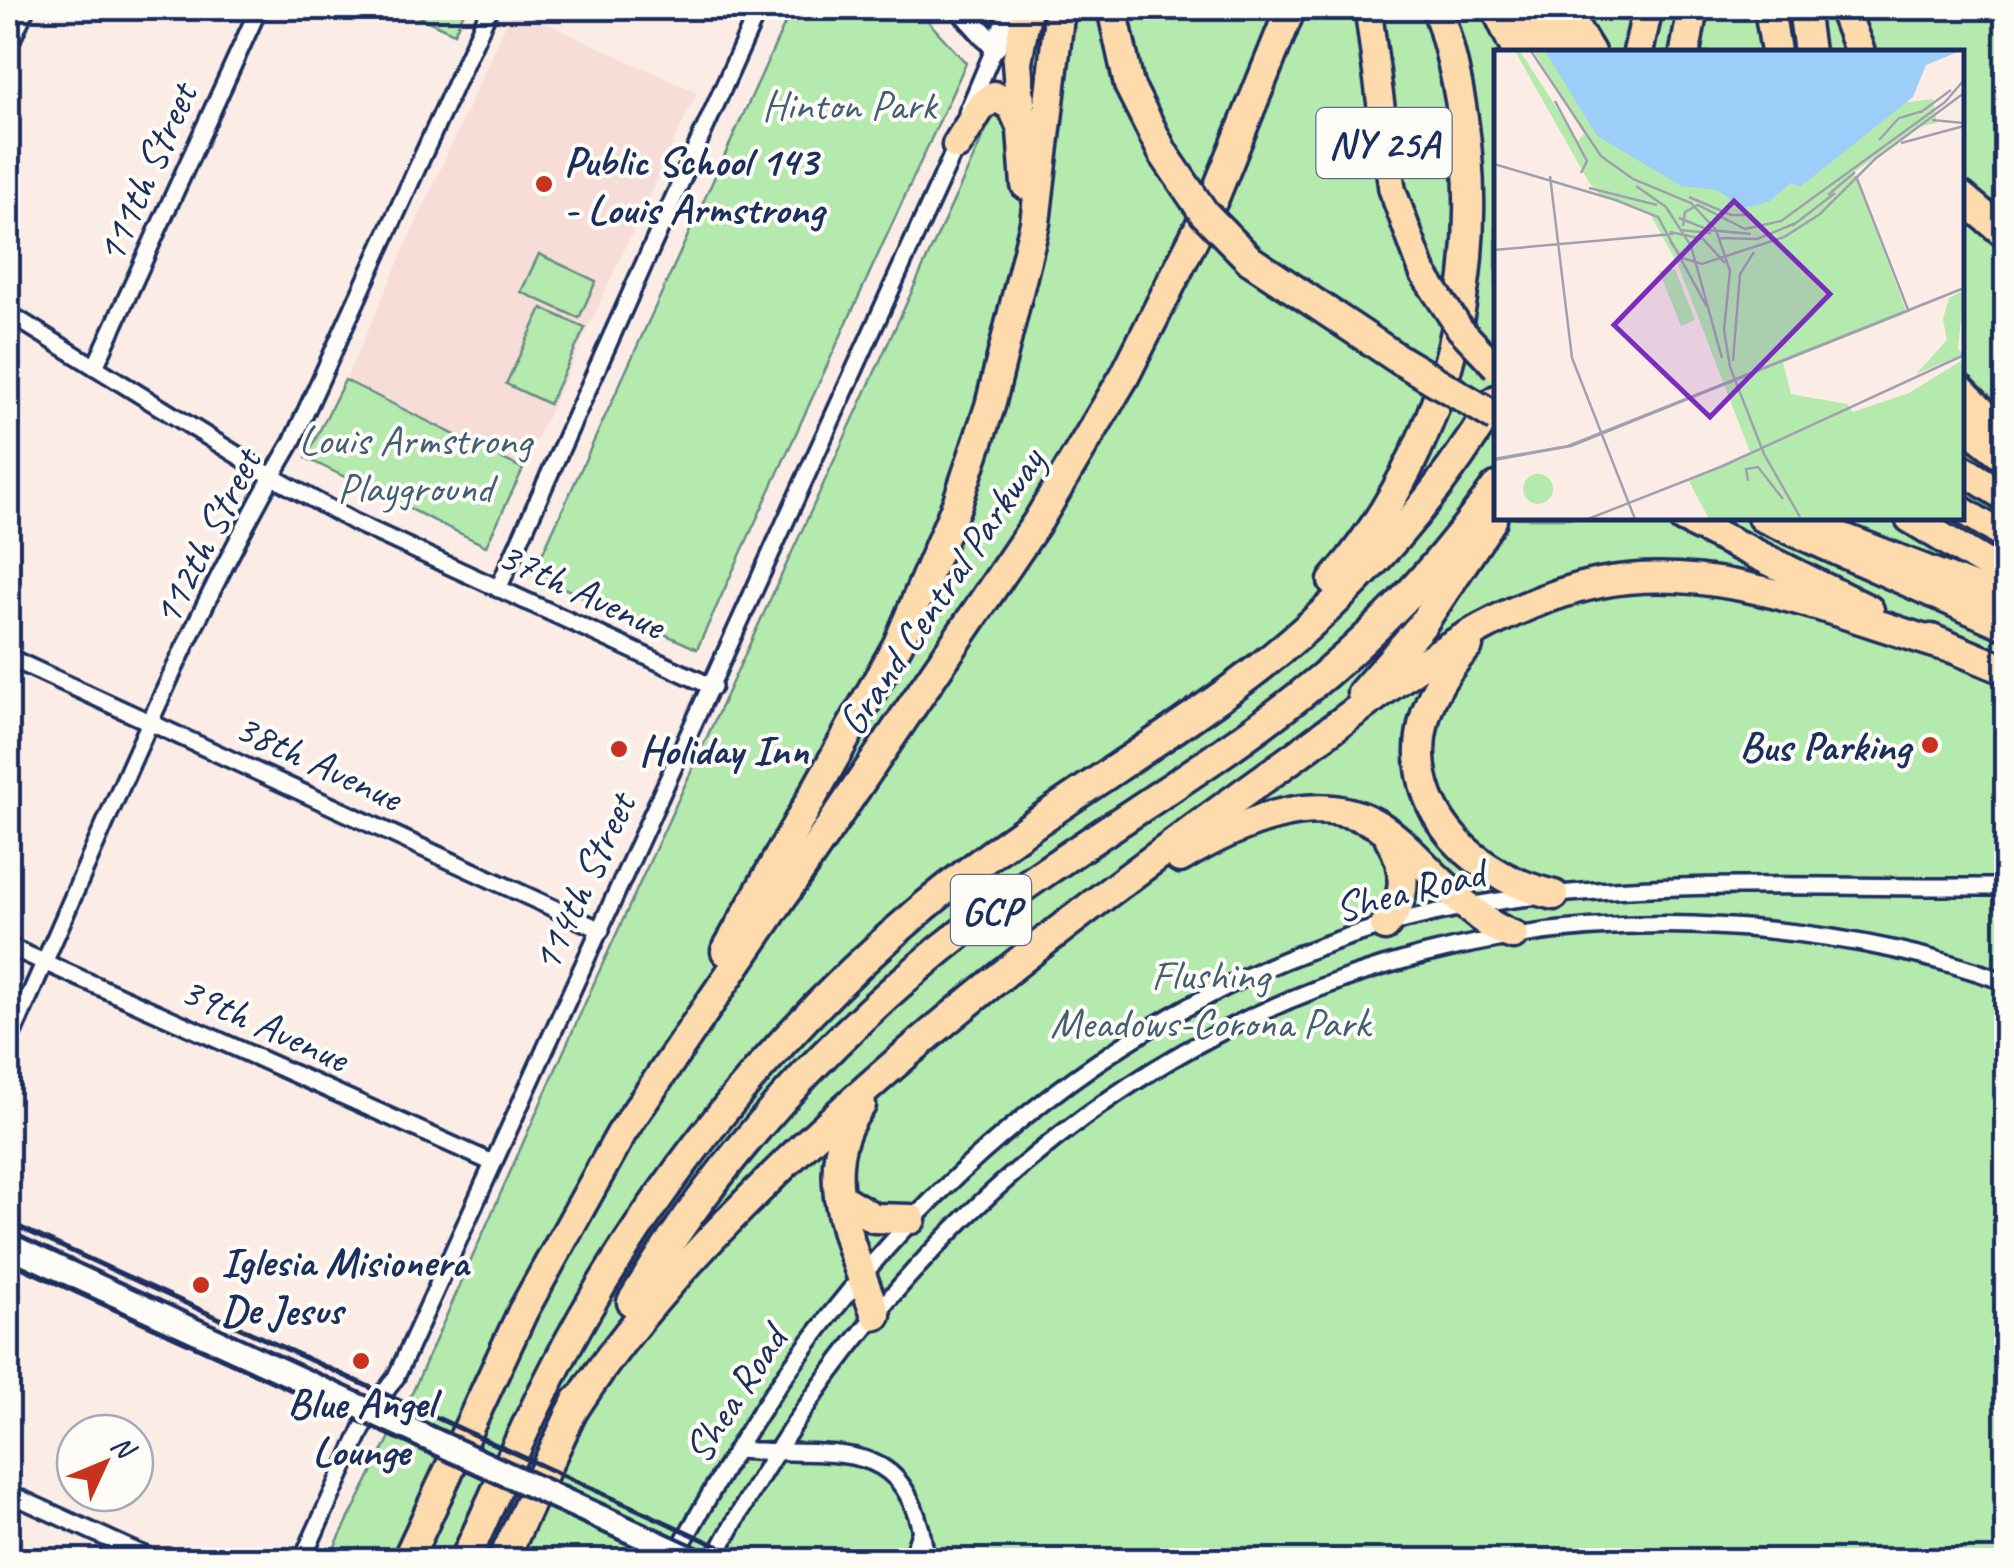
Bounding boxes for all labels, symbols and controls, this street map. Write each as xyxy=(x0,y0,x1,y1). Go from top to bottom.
inset map xyxy=(1494,50,1964,520)
street label: 111th Street xyxy=(83,72,211,271)
park label: Hinton Park xyxy=(762,79,939,132)
road number: NY 25A xyxy=(1316,108,1452,178)
place label: Public School 143 - Louis Armstrong xyxy=(564,135,827,236)
marker: Public School 143 - Louis Armstrong xyxy=(533,173,555,195)
park label: Louis Armstrong Playground xyxy=(299,414,534,515)
street label: Grand Central Parkway xyxy=(826,436,1058,746)
street label: 112th Street xyxy=(139,437,275,635)
street label: 37th Avenue xyxy=(490,529,675,653)
street label: 38th Avenue xyxy=(227,701,412,825)
place label: Bus Parking xyxy=(1739,720,1914,773)
place label: Holiday Inn xyxy=(639,724,809,777)
marker: Bus Parking xyxy=(1919,734,1941,756)
marker: Holiday Inn xyxy=(608,738,630,760)
street label: 114th Street xyxy=(519,781,649,980)
street label: Shea Road xyxy=(1329,845,1496,935)
road number: GCP xyxy=(951,875,1031,945)
park label: Flushing Meadows-Corona Park xyxy=(1050,949,1373,1050)
street label: 39th Avenue xyxy=(172,964,358,1086)
place label: Iglesia Misionera De Jesus xyxy=(221,1236,471,1337)
marker: Iglesia Misionera De Jesus xyxy=(190,1274,212,1296)
street label: Shea Road xyxy=(672,1311,802,1473)
marker: Blue Angel Lounge xyxy=(350,1350,372,1372)
place label: Blue Angel Lounge xyxy=(287,1377,443,1478)
north arrow xyxy=(55,1413,155,1513)
text: N xyxy=(104,1428,144,1468)

